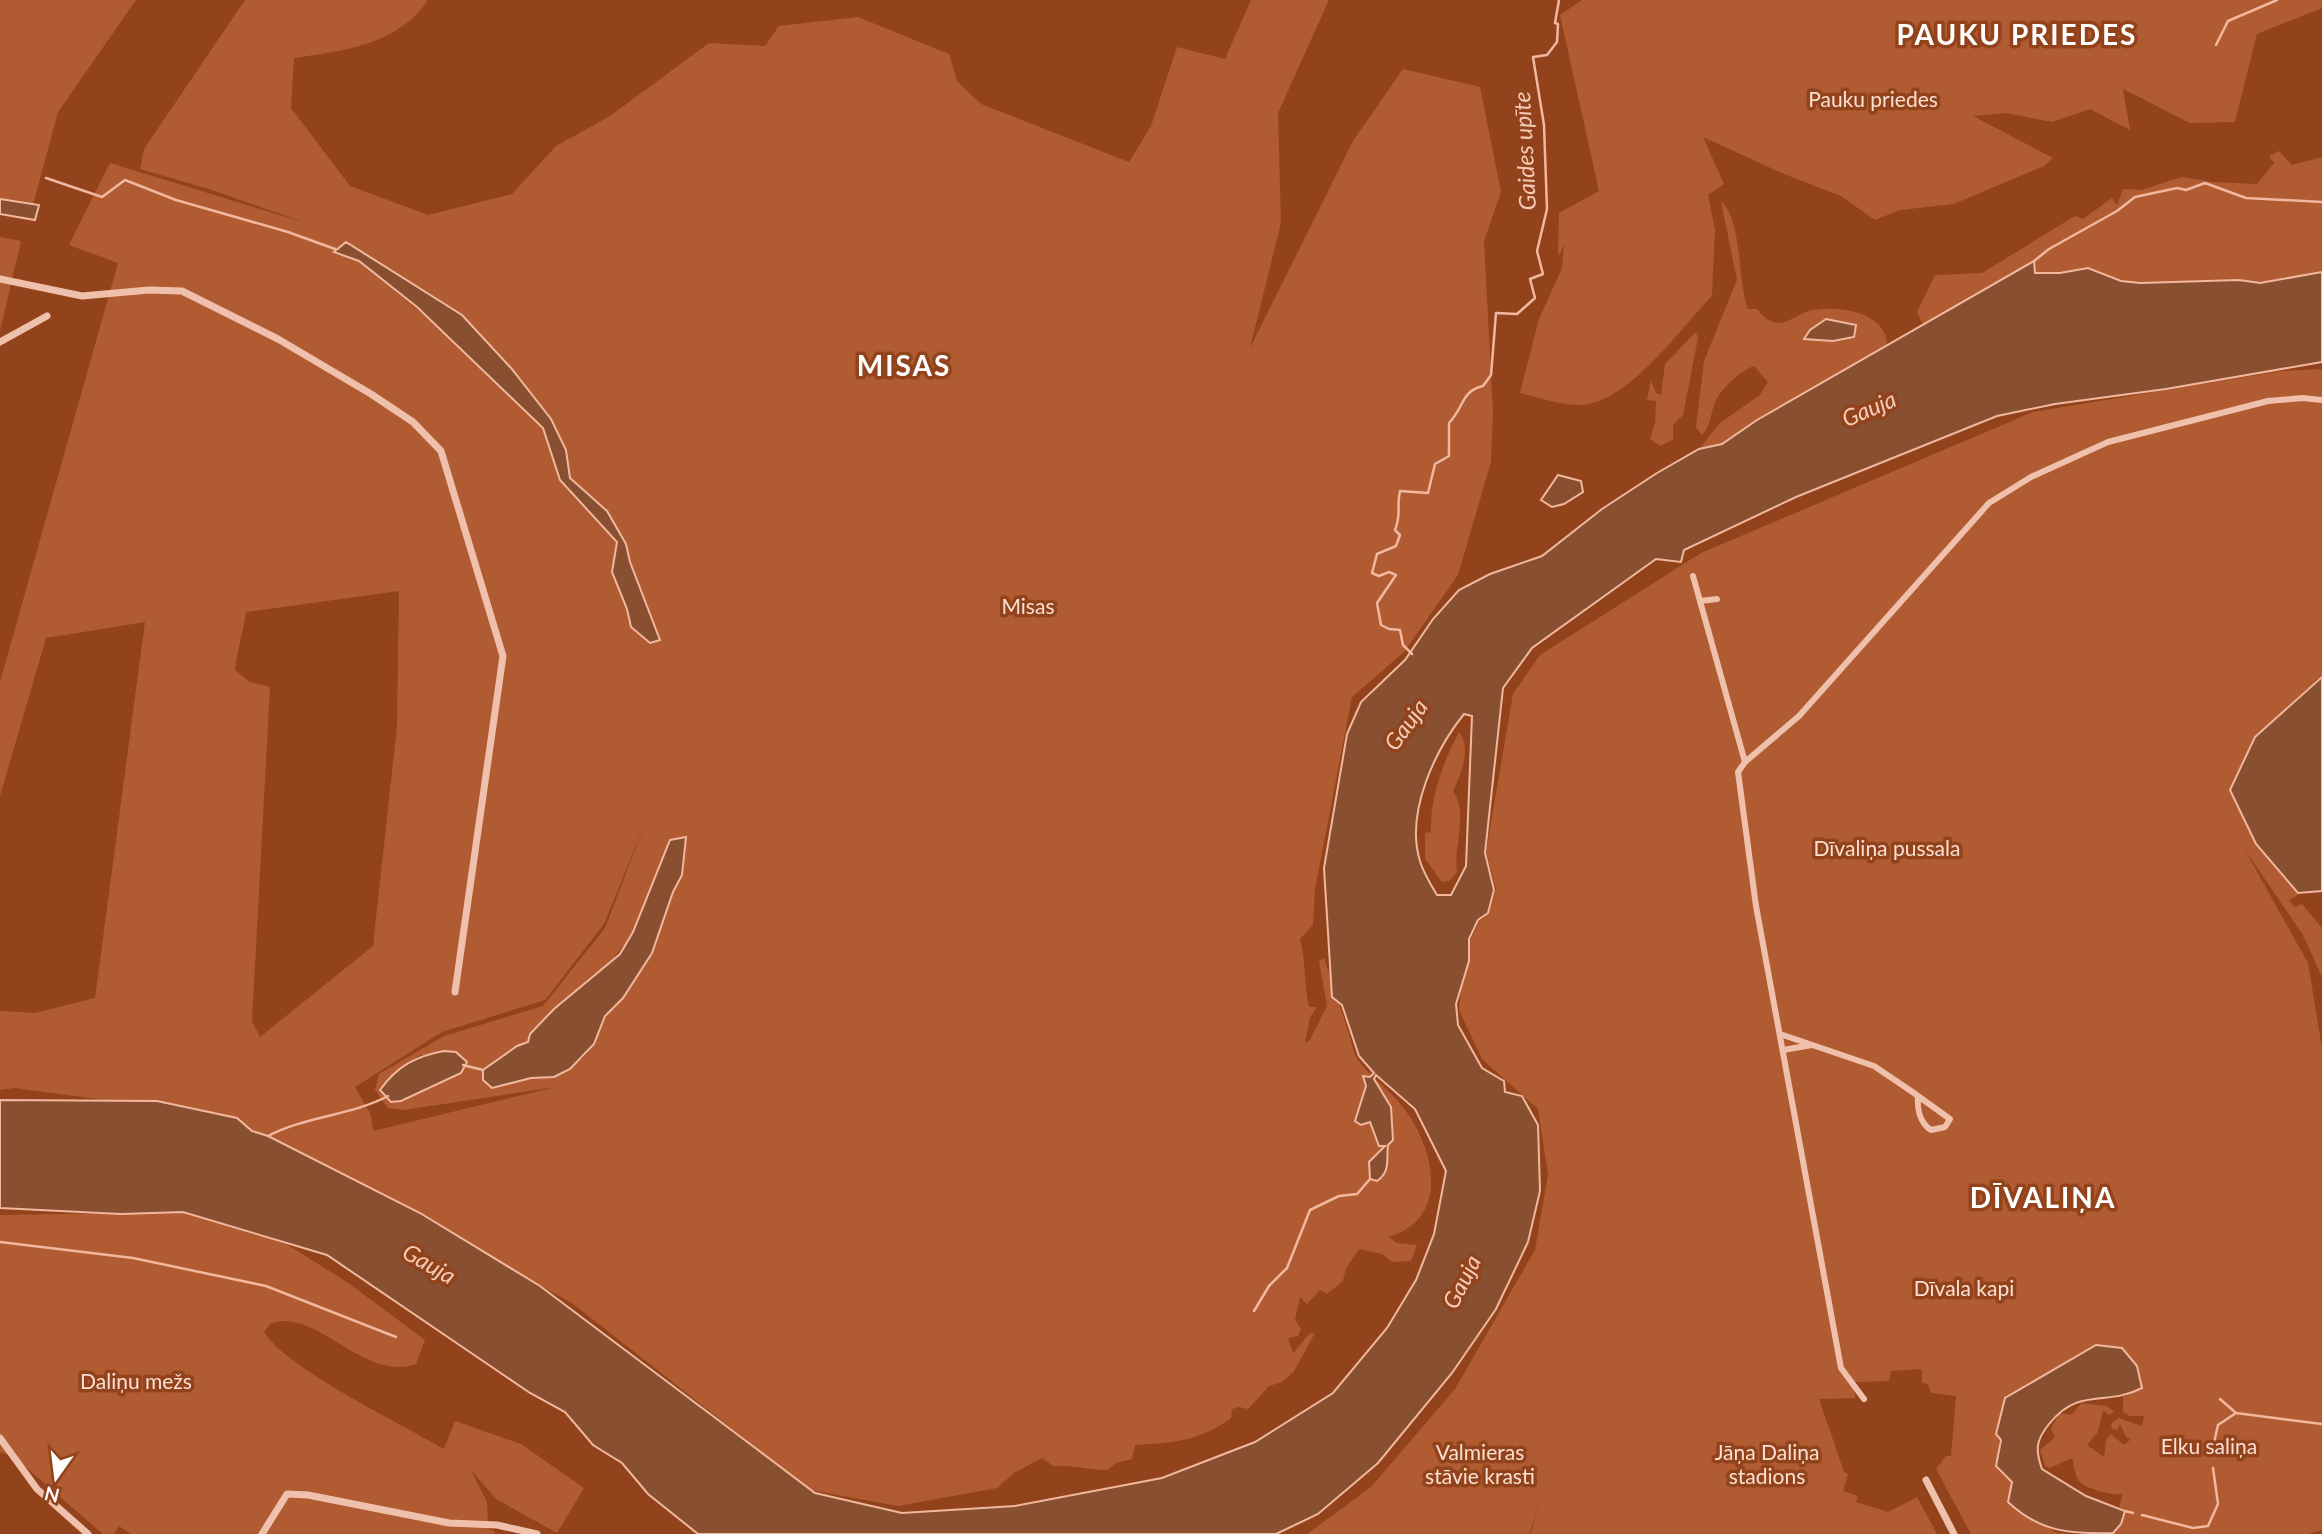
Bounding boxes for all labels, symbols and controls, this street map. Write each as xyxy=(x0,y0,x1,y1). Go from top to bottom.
district label: PAUKU PRIEDES xyxy=(1897,17,2137,51)
park label: Pauku priedes xyxy=(1808,86,1938,111)
water label: Gaides upīte xyxy=(1507,91,1541,211)
district label: MISAS xyxy=(857,348,951,382)
water label: Gauja xyxy=(1837,384,1900,432)
park label: Misas xyxy=(1001,593,1055,618)
water label: Gauja xyxy=(1377,693,1433,755)
park label: Dīvaliņa pussala xyxy=(1814,835,1960,860)
district label: DĪVALIŅA xyxy=(1970,1180,2116,1214)
water label: Gauja xyxy=(398,1237,461,1289)
water label: Gauja xyxy=(1436,1250,1486,1313)
park label: Dīvala kapi xyxy=(1914,1275,2014,1300)
park label: Daliņu mežs xyxy=(80,1368,192,1393)
park label: Elku saliņa xyxy=(2161,1433,2257,1458)
park label: Valmieras stāvie krasti xyxy=(1425,1439,1535,1488)
park label: Jāņa Daliņa stadions xyxy=(1715,1439,1819,1488)
north arrow xyxy=(21,1443,91,1513)
text: N xyxy=(42,1482,62,1508)

